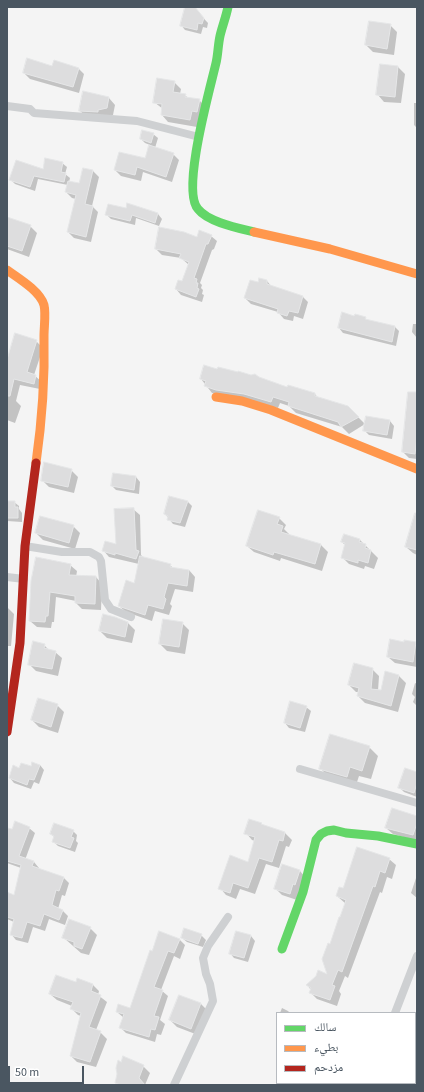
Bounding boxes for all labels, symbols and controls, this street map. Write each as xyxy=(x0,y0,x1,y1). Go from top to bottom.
legend xyxy=(276,1012,416,1084)
text: سالك xyxy=(314,1019,336,1036)
text: بطيء xyxy=(314,1039,338,1056)
scale bar xyxy=(10,1058,86,1084)
text: مزدحم xyxy=(314,1059,343,1076)
text: 50 m xyxy=(15,1064,39,1081)

